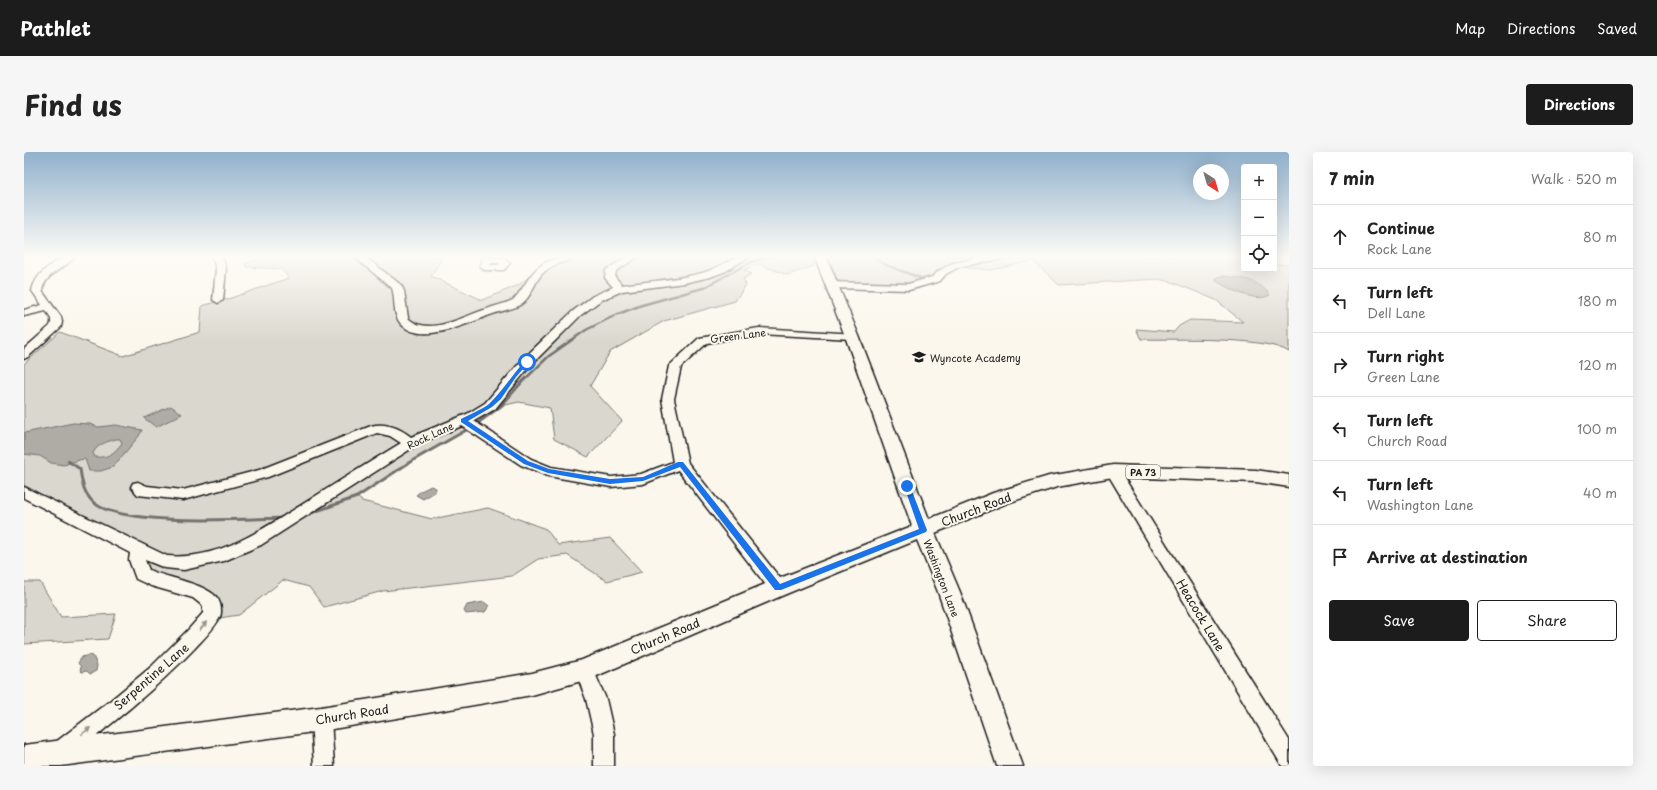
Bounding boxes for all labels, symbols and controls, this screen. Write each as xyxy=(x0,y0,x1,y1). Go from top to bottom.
text: Pathlet xyxy=(20,14,91,42)
text: Map xyxy=(1455,18,1485,39)
text: Directions xyxy=(1507,18,1575,39)
text: Saved xyxy=(1597,18,1637,39)
text: Find us xyxy=(24,83,122,126)
button: Directions xyxy=(1526,84,1633,125)
north arrow xyxy=(1193,164,1229,200)
map controls xyxy=(1241,164,1277,272)
button: + xyxy=(1241,164,1277,200)
text: 7 min xyxy=(1329,165,1375,191)
text: Walk · 520 m xyxy=(1531,169,1617,188)
button: − xyxy=(1241,200,1277,236)
text: Continue xyxy=(1367,216,1435,239)
icon: ahead xyxy=(1329,226,1351,248)
text: 80 m xyxy=(1583,227,1617,246)
button: locate xyxy=(1241,236,1277,272)
text: Rock Lane xyxy=(1367,239,1432,258)
text: Turn left xyxy=(1367,280,1433,303)
icon: left xyxy=(1329,290,1351,312)
text: 180 m xyxy=(1578,291,1617,310)
text: Dell Lane xyxy=(1367,303,1426,322)
street label: Green Lane xyxy=(709,324,767,346)
text: Turn right xyxy=(1367,344,1444,367)
school or university icon: Wyncote Academy xyxy=(911,349,927,365)
place label: Wyncote Academy xyxy=(930,350,1021,365)
route start xyxy=(518,353,536,371)
icon: right xyxy=(1329,354,1351,376)
text: 120 m xyxy=(1578,355,1617,374)
text: Green Lane xyxy=(1367,367,1440,386)
text: Turn left xyxy=(1367,408,1433,431)
street label: Rock Lane xyxy=(404,418,456,452)
icon: left xyxy=(1329,418,1351,440)
text: 100 m xyxy=(1577,419,1617,438)
text: Church Road xyxy=(1367,431,1447,450)
road number: PA 73 xyxy=(1126,465,1160,479)
text: Turn left xyxy=(1367,472,1433,495)
route end xyxy=(898,477,916,495)
icon: left xyxy=(1329,482,1351,504)
text: 40 m xyxy=(1583,483,1617,502)
street label: Church Road xyxy=(938,487,1014,531)
text: Washington Lane xyxy=(1367,495,1474,514)
street label: Washington Lane xyxy=(920,537,964,619)
text: Arrive at destination xyxy=(1367,545,1528,568)
icon: arrive xyxy=(1329,546,1351,568)
street label: Heacock Lane xyxy=(1172,576,1230,655)
button: Save xyxy=(1329,600,1469,641)
button: Share xyxy=(1477,600,1617,641)
street label: Church Road xyxy=(627,613,703,659)
one-way arrow xyxy=(199,621,208,631)
street label: Serpentine Lane xyxy=(110,638,193,714)
street label: Church Road xyxy=(314,699,390,729)
one-way arrow xyxy=(80,727,91,735)

